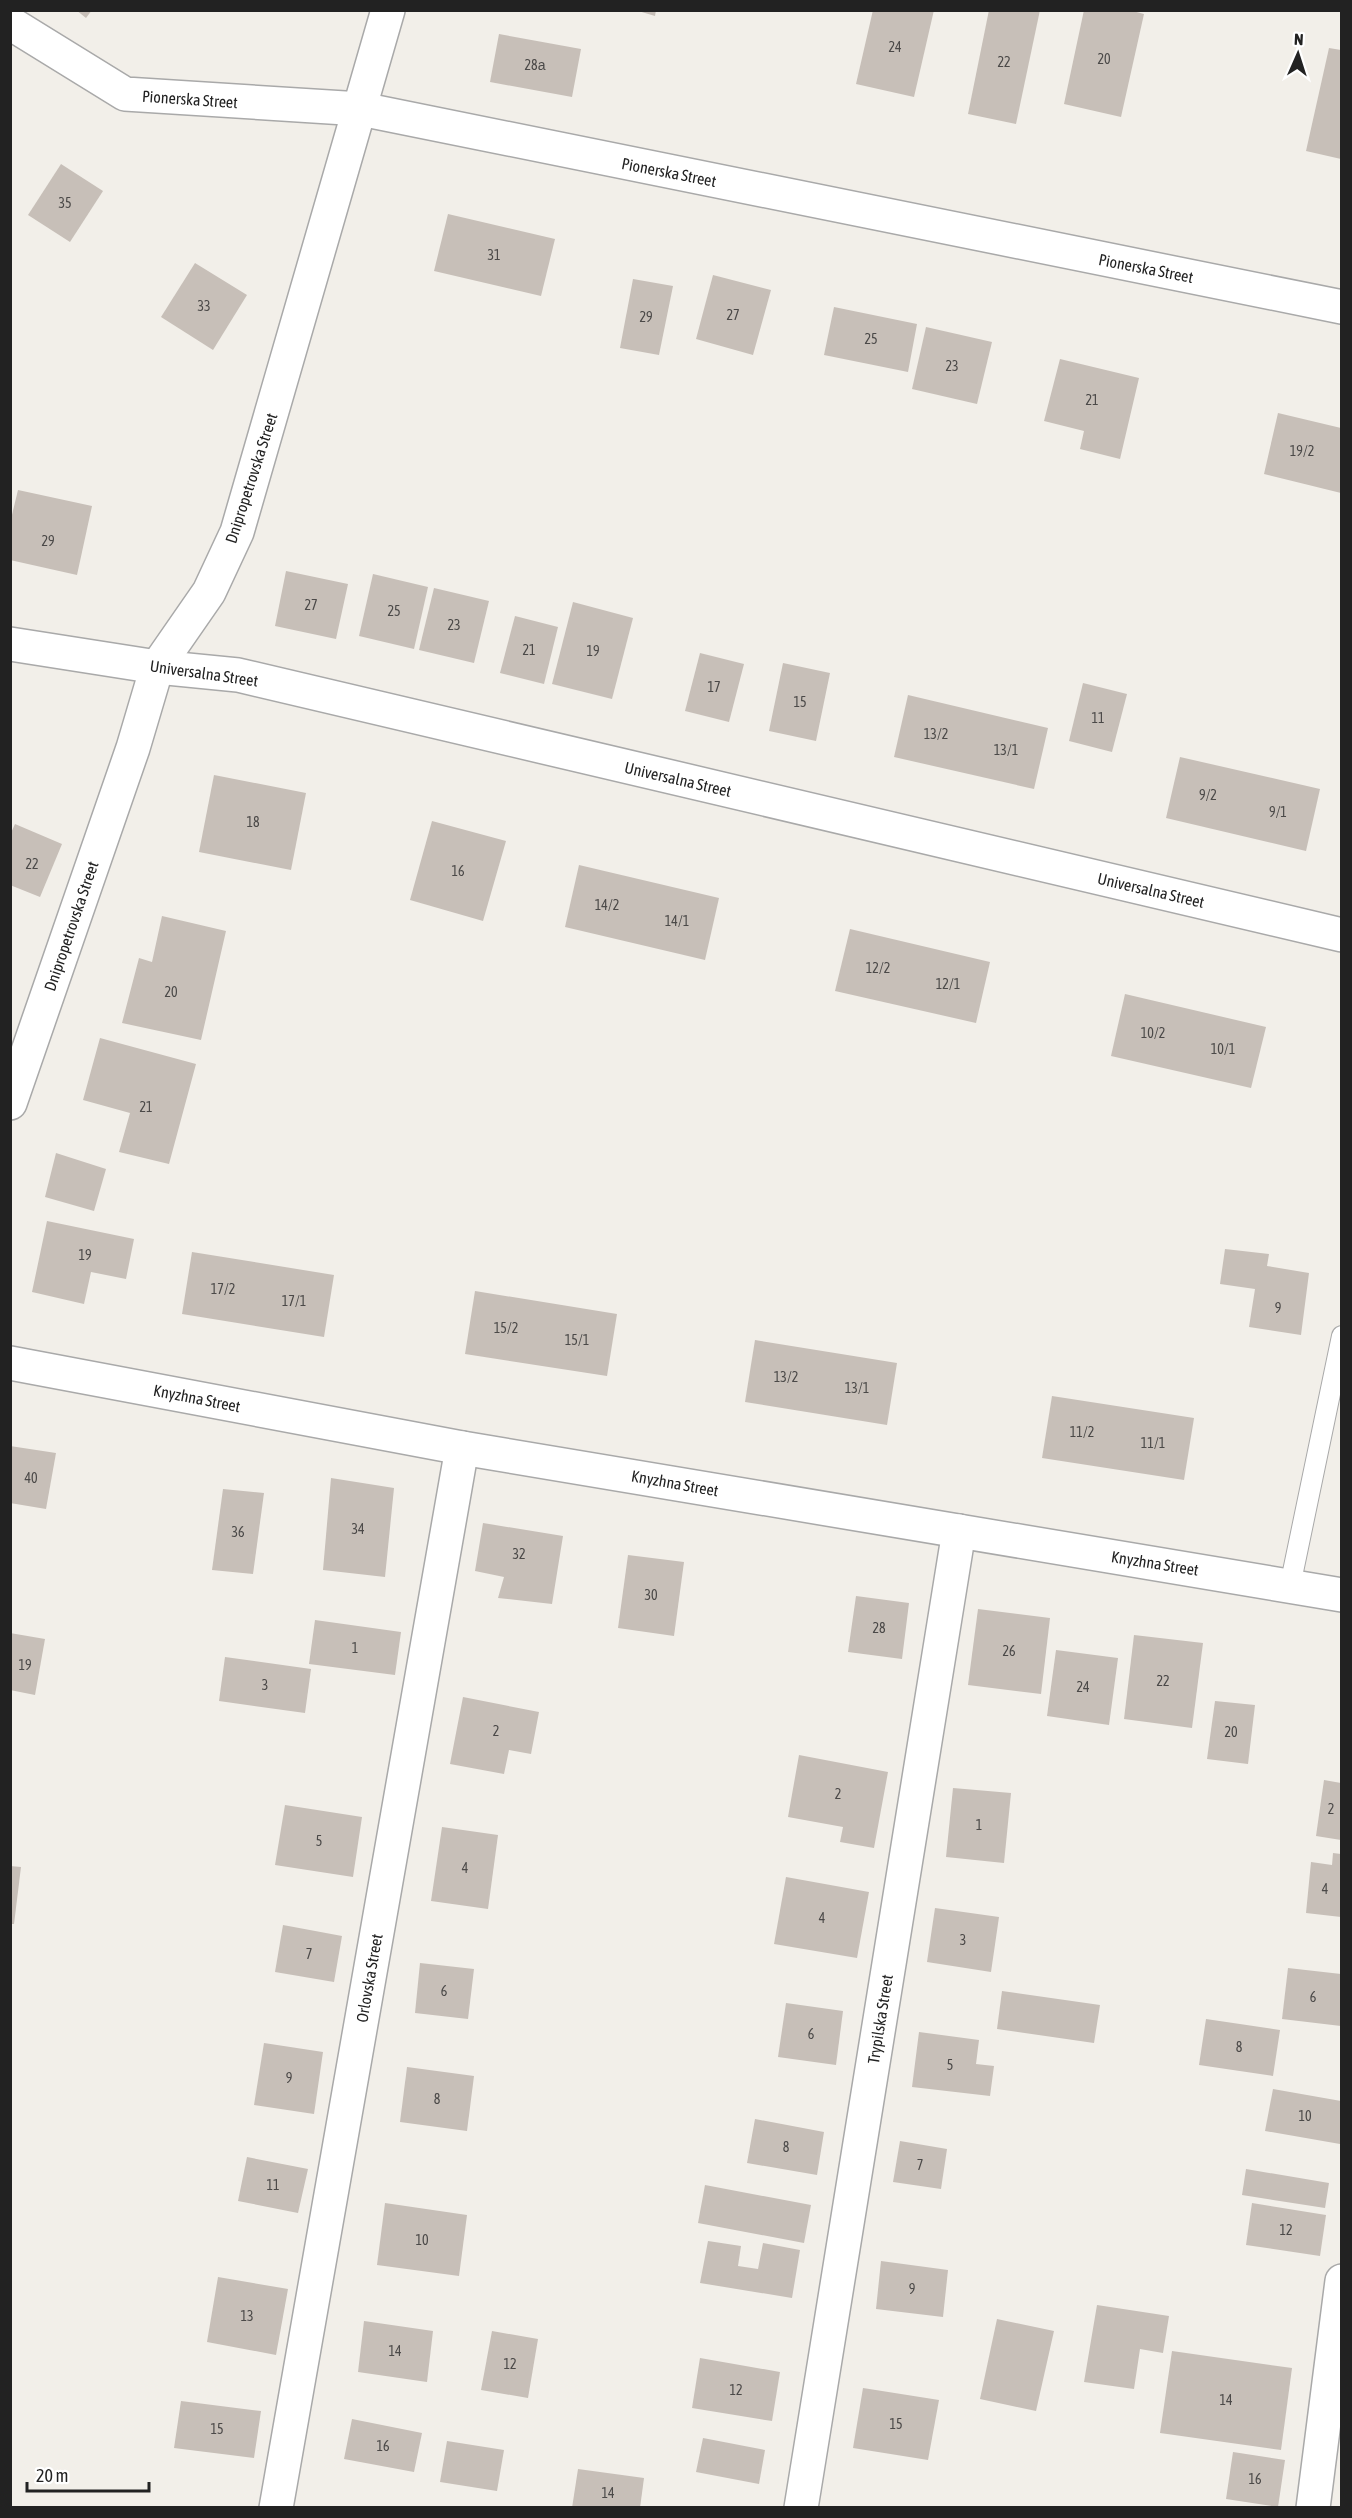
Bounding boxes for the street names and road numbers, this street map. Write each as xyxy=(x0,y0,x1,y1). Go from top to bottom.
street label: Pionerska Street xyxy=(142,87,239,111)
street label: Pionerska Street xyxy=(620,154,718,190)
street label: Pionerska Street xyxy=(1097,250,1195,286)
street label: Dnipropetrovska Street xyxy=(221,410,282,546)
street label: Universalna Street xyxy=(149,656,260,690)
street label: Universalna Street xyxy=(623,758,734,800)
street label: Dnipropetrovska Street xyxy=(40,859,103,993)
street label: Universalna Street xyxy=(1096,869,1207,911)
street label: Knyzhna Street xyxy=(152,1381,242,1416)
street label: Knyzhna Street xyxy=(630,1466,720,1501)
street label: Knyzhna Street xyxy=(1110,1547,1200,1580)
street label: Orlovska Street xyxy=(352,1932,386,2024)
street label: Trypilska Street xyxy=(864,1973,897,2065)

